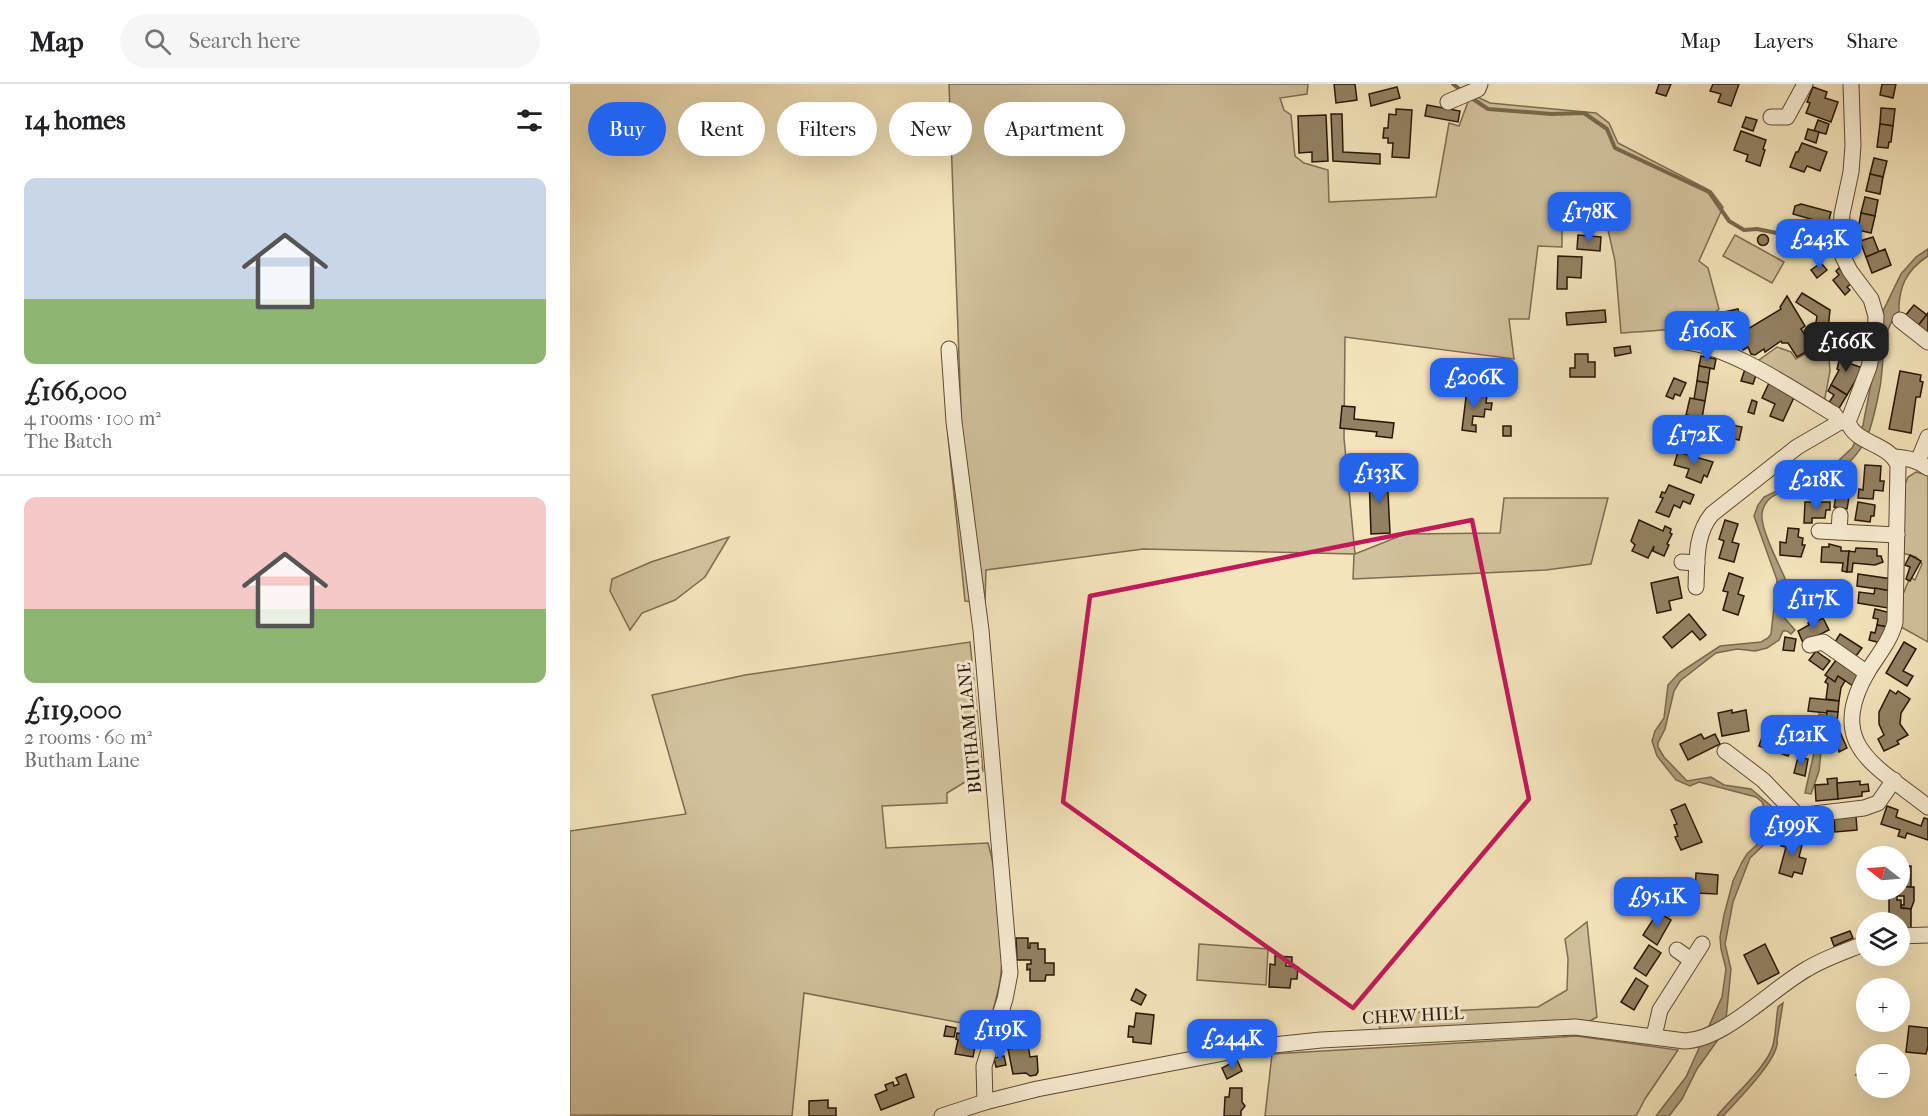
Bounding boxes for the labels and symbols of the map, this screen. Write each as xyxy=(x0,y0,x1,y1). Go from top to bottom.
pin: £178K xyxy=(1547,192,1631,243)
pin: £243K xyxy=(1777,219,1861,270)
pin: £160K xyxy=(1665,311,1749,362)
pin: £166K xyxy=(1804,322,1888,373)
pin: £206K xyxy=(1432,358,1516,409)
pin: £172K xyxy=(1652,415,1736,466)
pin: £133K xyxy=(1337,453,1421,504)
pin: £218K xyxy=(1774,460,1858,511)
pin: £117K xyxy=(1771,579,1855,630)
street label: BUTHAM LANE xyxy=(954,662,986,794)
pin: £121K xyxy=(1759,715,1843,766)
pin: £199K xyxy=(1750,806,1834,857)
north arrow xyxy=(1856,846,1910,900)
pin: £95.1K xyxy=(1608,877,1706,928)
street label: CHEW HILL xyxy=(1362,1003,1465,1029)
pin: £119K xyxy=(958,1010,1042,1061)
pin: £244K xyxy=(1190,1019,1274,1070)

